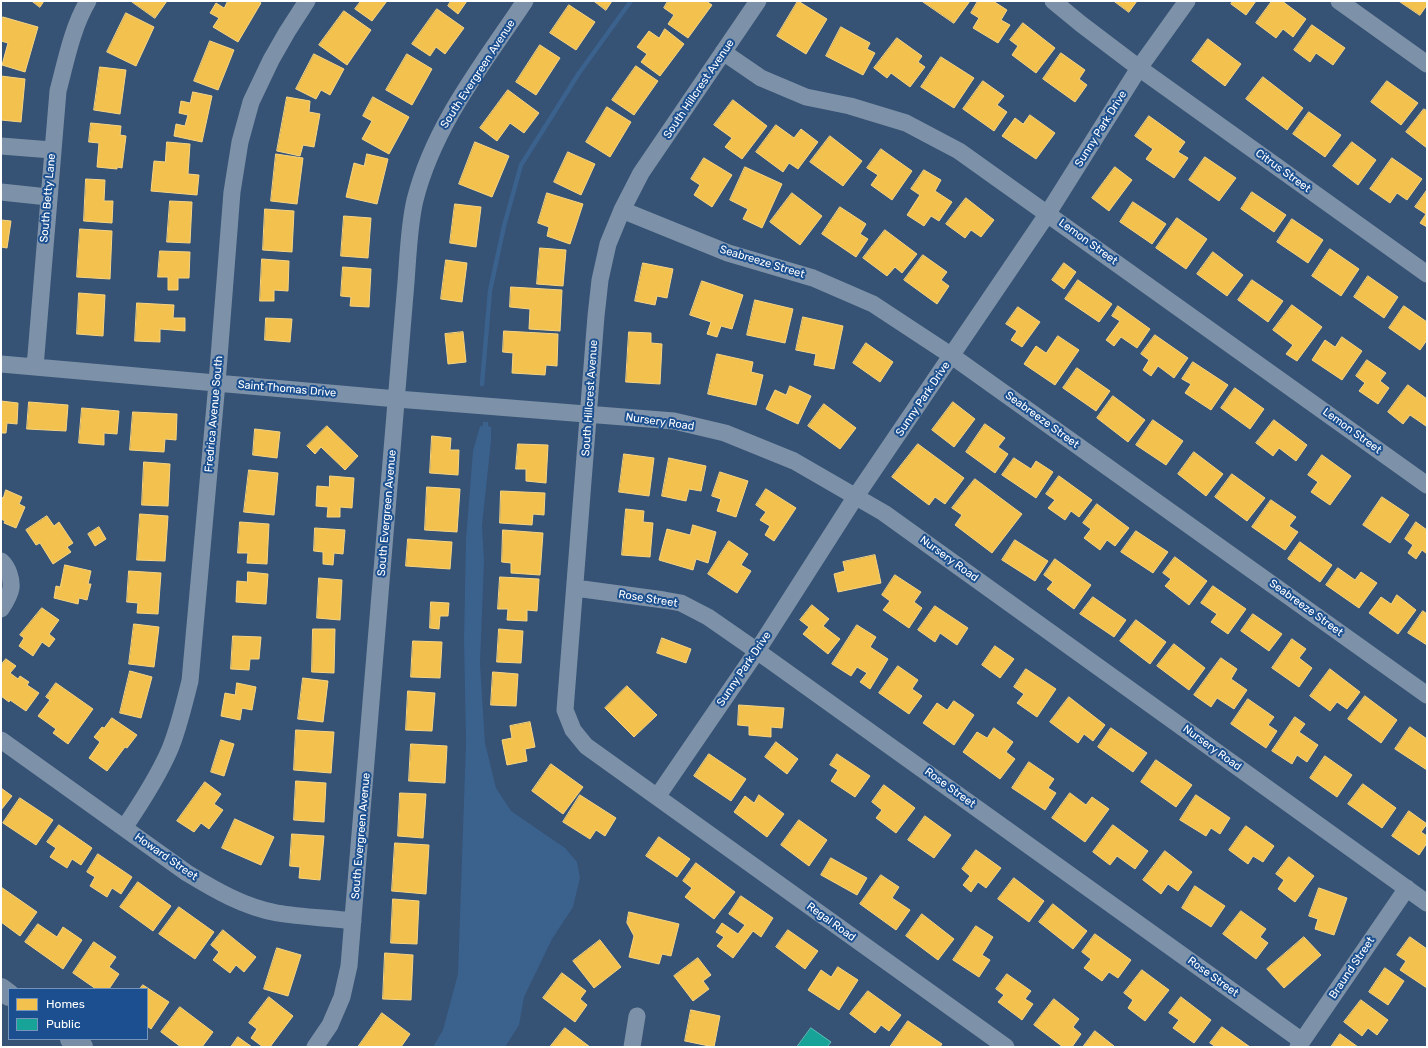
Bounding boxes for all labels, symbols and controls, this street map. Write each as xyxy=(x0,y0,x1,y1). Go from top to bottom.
street label: South Evergreen Avenue xyxy=(438,17,518,131)
street label: South Hillcrest Avenue xyxy=(661,37,737,141)
street label: Sunny Park Drive xyxy=(1072,88,1130,170)
street label: Citrus Street xyxy=(1253,146,1313,196)
street label: South Betty Lane xyxy=(38,153,58,243)
street label: Lemon Street xyxy=(1056,216,1120,268)
street label: Seabreeze Street xyxy=(718,243,806,281)
street label: South Hillcrest Avenue xyxy=(579,339,601,457)
street label: Fredrica Avenue South xyxy=(202,355,226,473)
street label: Sunny Park Drive xyxy=(893,359,953,439)
street label: Saint Thomas Drive xyxy=(237,378,337,400)
street label: Seabreeze Street xyxy=(1002,389,1082,451)
street label: Lemon Street xyxy=(1320,405,1384,457)
street label: Nursery Road xyxy=(625,411,695,433)
street label: South Evergreen Avenue xyxy=(375,449,399,577)
street label: Nursery Road xyxy=(917,533,981,585)
street label: Seabreeze Street xyxy=(1266,577,1346,639)
street label: Rose Street xyxy=(617,588,679,610)
street label: Sunny Park Drive xyxy=(714,629,774,709)
street label: Nursery Road xyxy=(1180,722,1244,774)
street label: Rose Street xyxy=(922,765,978,811)
street label: South Evergreen Avenue xyxy=(349,772,373,900)
street label: Howard Street xyxy=(132,830,200,884)
street label: Regal Road xyxy=(804,900,858,944)
street label: Braund Street xyxy=(1326,935,1378,1001)
street label: Rose Street xyxy=(1185,954,1241,1000)
legend xyxy=(8,988,148,1040)
text: Homes xyxy=(46,997,85,1011)
text: Public xyxy=(46,1017,81,1031)

